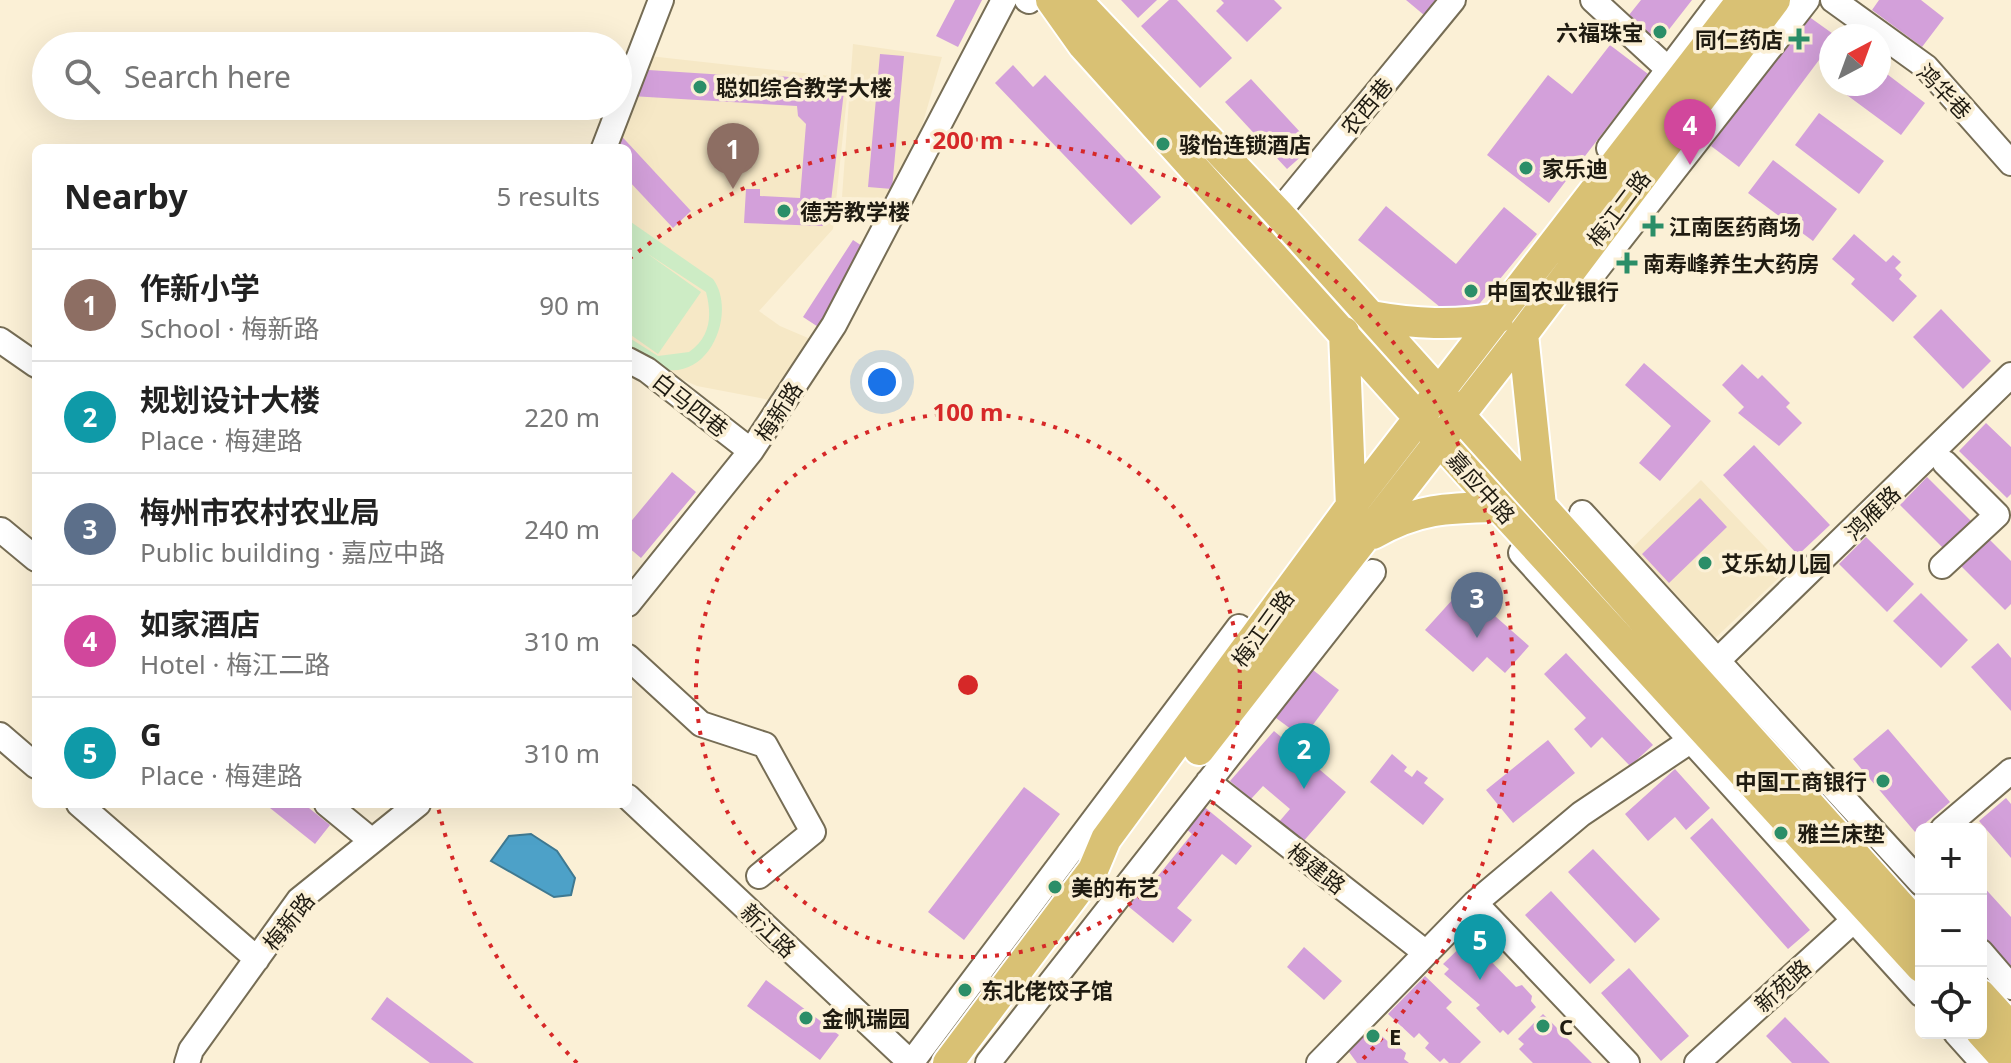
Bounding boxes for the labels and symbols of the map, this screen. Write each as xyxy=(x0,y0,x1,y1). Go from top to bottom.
place label: 六福珠宝 xyxy=(1556,17,1644,47)
marker: 六福珠宝 xyxy=(1651,23,1669,41)
place label: 同仁药店 xyxy=(1695,24,1783,54)
north arrow xyxy=(1819,24,1891,96)
marker: 同仁药店 xyxy=(1790,30,1808,48)
street label: 鸿华巷 xyxy=(1911,57,1979,125)
street label: 农西巷 xyxy=(1333,71,1399,141)
place label: 聪如综合教学大楼 xyxy=(716,72,892,102)
marker: 聪如综合教学大楼 xyxy=(691,78,709,96)
pin: 4 xyxy=(1664,99,1716,165)
pin: 1 xyxy=(707,123,759,189)
text: 200 m xyxy=(933,123,1003,156)
place label: 骏怡连锁酒店 xyxy=(1179,129,1311,159)
marker: 骏怡连锁酒店 xyxy=(1154,135,1172,153)
place label: 家乐迪 xyxy=(1542,153,1608,183)
marker: 家乐迪 xyxy=(1517,159,1535,177)
street label: 梅江二路 xyxy=(1580,164,1656,252)
place label: 德芳教学楼 xyxy=(800,196,910,226)
marker: 德芳教学楼 xyxy=(775,202,793,220)
place label: 江南医药商场 xyxy=(1669,211,1801,241)
marker: 江南医药商场 xyxy=(1644,217,1662,235)
place label: 南寿峰养生大药房 xyxy=(1643,248,1819,278)
marker: 南寿峰养生大药房 xyxy=(1618,254,1636,272)
place label: 中国农业银行 xyxy=(1487,276,1619,306)
marker: 中国农业银行 xyxy=(1462,282,1480,300)
your location xyxy=(862,362,902,402)
street label: 白马四巷 xyxy=(647,365,735,443)
street label: 梅新路 xyxy=(747,375,809,447)
text: 100 m xyxy=(933,395,1003,428)
street label: 嘉应中路 xyxy=(1441,444,1523,530)
street label: 鸿雁路 xyxy=(1838,478,1906,546)
place label: 艾乐幼儿园 xyxy=(1721,548,1831,578)
marker: 艾乐幼儿园 xyxy=(1696,554,1714,572)
pin: 3 xyxy=(1451,572,1503,638)
street label: 梅江三路 xyxy=(1224,584,1300,672)
centre of rings xyxy=(954,671,982,699)
pin: 2 xyxy=(1278,723,1330,789)
place label: 中国工商银行 xyxy=(1735,766,1867,796)
marker: 中国工商银行 xyxy=(1874,772,1892,790)
place label: 雅兰床垫 xyxy=(1797,818,1885,848)
marker: 雅兰床垫 xyxy=(1772,824,1790,842)
street label: 梅建路 xyxy=(1282,836,1352,900)
place label: 美的布艺 xyxy=(1071,872,1159,902)
marker: 美的布艺 xyxy=(1046,878,1064,896)
street label: 梅新路 xyxy=(256,886,320,956)
street label: 新江路 xyxy=(735,896,803,964)
pin: 5 xyxy=(1454,914,1506,980)
street label: 新苑路 xyxy=(1747,952,1817,1018)
place label: 东北佬饺子馆 xyxy=(981,975,1113,1005)
marker: 东北佬饺子馆 xyxy=(956,981,974,999)
place label: 金帆瑞园 xyxy=(822,1003,910,1033)
marker: 金帆瑞园 xyxy=(797,1009,815,1027)
place label: C xyxy=(1559,1011,1573,1041)
marker: C xyxy=(1534,1017,1552,1035)
place label: E xyxy=(1389,1021,1401,1051)
marker: E xyxy=(1364,1027,1382,1045)

